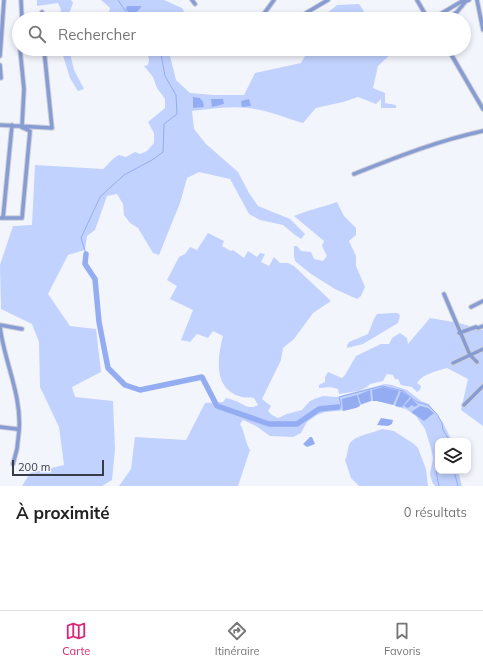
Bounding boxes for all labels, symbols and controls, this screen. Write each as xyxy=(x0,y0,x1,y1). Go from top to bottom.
search box xyxy=(12,12,471,56)
icon: search xyxy=(26,23,48,45)
text: Rechercher xyxy=(58,25,136,44)
map controls xyxy=(435,438,471,474)
button: layers xyxy=(435,438,471,474)
scale bar xyxy=(12,458,104,477)
text: 200 m xyxy=(18,460,50,474)
text: À proximité xyxy=(16,502,110,523)
text: 0 résultats xyxy=(404,504,467,520)
tab: Carte xyxy=(62,620,90,658)
tab: Itinéraire xyxy=(215,620,260,658)
tab: Favoris xyxy=(384,620,421,658)

